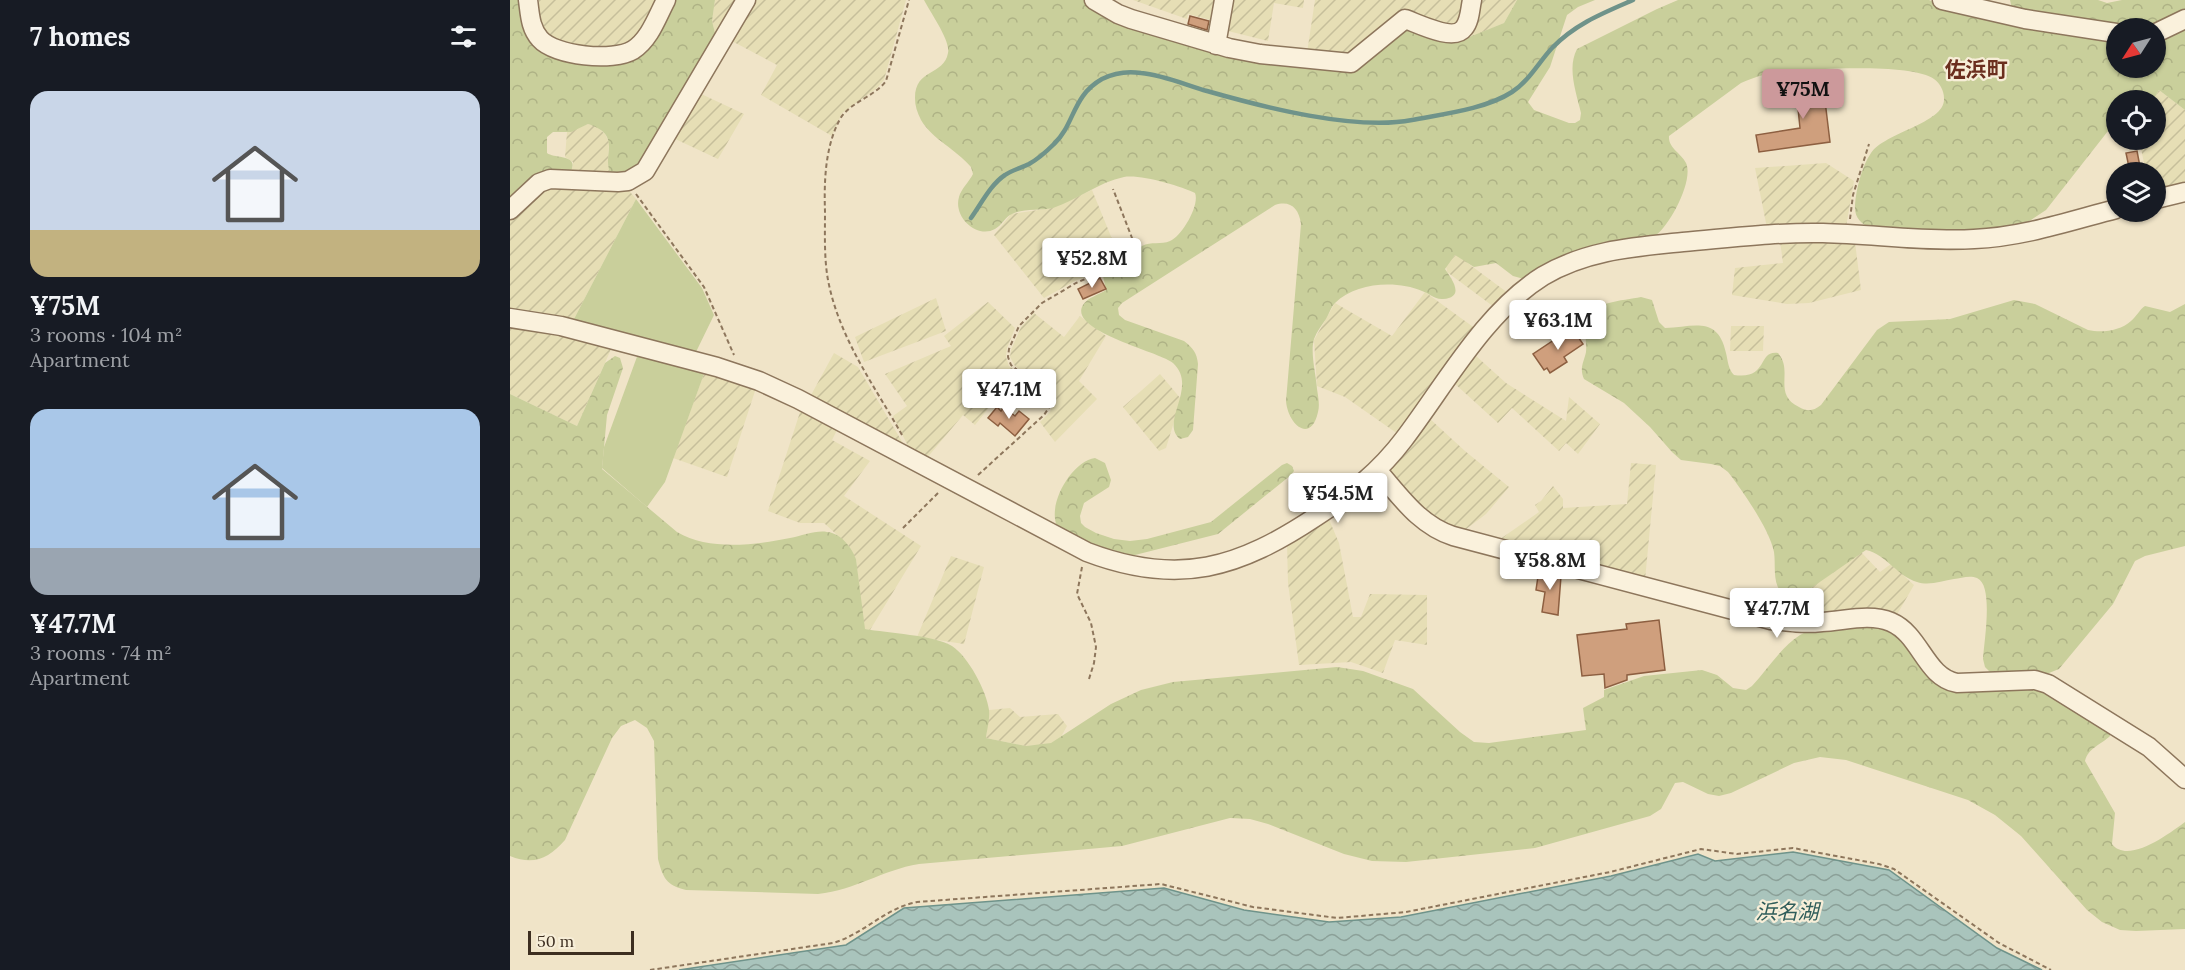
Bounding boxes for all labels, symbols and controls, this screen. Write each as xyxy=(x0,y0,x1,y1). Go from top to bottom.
north arrow xyxy=(2106,18,2166,78)
map controls xyxy=(2106,18,2166,222)
text: 7 homes xyxy=(30,20,130,53)
icon: filters xyxy=(447,20,480,53)
district label: 佐浜町 xyxy=(1945,56,2008,83)
pin: ¥75M xyxy=(1767,69,1839,120)
text: ¥75M xyxy=(1776,76,1830,101)
button: locate xyxy=(2106,90,2166,150)
icon: home xyxy=(201,130,309,238)
button: layers xyxy=(2106,162,2166,222)
pin: ¥52.8M xyxy=(1043,238,1141,289)
text: ¥52.8M xyxy=(1056,245,1128,270)
text: ¥75M xyxy=(30,289,100,322)
pin: ¥63.1M xyxy=(1509,300,1607,351)
text: ¥63.1M xyxy=(1523,307,1593,332)
text: 3 rooms · 104 m² xyxy=(30,322,182,347)
text: Apartment xyxy=(30,347,130,372)
pin: ¥47.1M xyxy=(960,369,1058,420)
text: ¥47.1M xyxy=(976,376,1042,401)
icon: home xyxy=(201,448,309,556)
pin: ¥54.5M xyxy=(1289,473,1387,524)
text: ¥54.5M xyxy=(1302,480,1374,505)
pin: ¥58.8M xyxy=(1501,540,1599,591)
text: ¥58.8M xyxy=(1514,547,1586,572)
pin: ¥47.7M xyxy=(1728,588,1826,639)
text: ¥47.7M xyxy=(1744,595,1810,620)
text: ¥47.7M xyxy=(30,607,116,640)
text: 3 rooms · 74 m² xyxy=(30,640,172,665)
text: Apartment xyxy=(30,665,130,690)
water label: 浜名湖 xyxy=(1756,898,1821,925)
scale bar xyxy=(528,928,634,956)
text: 50 m xyxy=(537,931,574,951)

